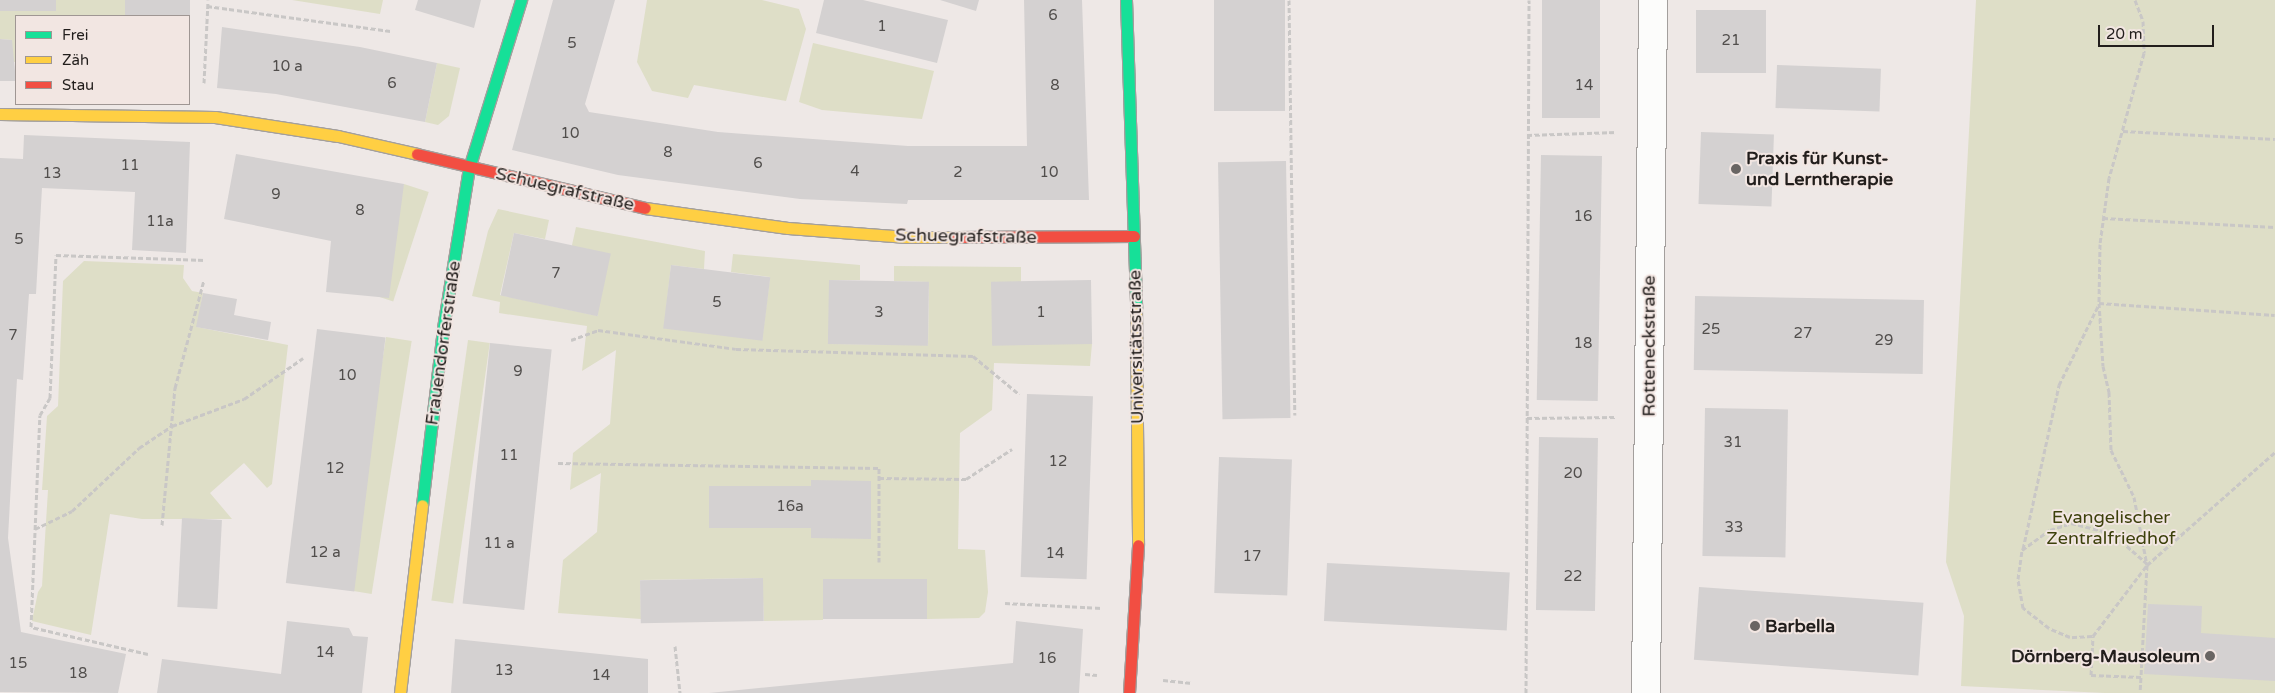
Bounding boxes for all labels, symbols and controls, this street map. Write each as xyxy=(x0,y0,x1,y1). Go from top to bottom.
house number: 6 xyxy=(1048,7,1058,25)
legend xyxy=(15,15,190,105)
scale bar xyxy=(2100,15,2216,47)
house number: 1 xyxy=(877,18,887,36)
text: 20 m xyxy=(2106,25,2143,43)
text: Frei xyxy=(62,26,88,44)
house number: 21 xyxy=(1722,32,1740,50)
house number: 5 xyxy=(567,35,577,53)
text: Zäh xyxy=(62,51,89,69)
house number: 10 a xyxy=(271,58,303,76)
house number: 6 xyxy=(387,75,397,93)
text: Stau xyxy=(62,76,94,94)
house number: 8 xyxy=(1050,77,1060,95)
house number: 14 xyxy=(1575,77,1593,95)
house number: 10 xyxy=(561,125,579,143)
house number: 8 xyxy=(663,144,673,162)
place label: Praxis für Kunst- und Lerntherapie xyxy=(1746,148,1893,190)
house number: 6 xyxy=(753,155,763,173)
house number: 11 xyxy=(121,157,139,175)
street label: Schuegrafstraße xyxy=(494,163,636,215)
house number: 4 xyxy=(850,163,860,181)
marker: Praxis für Kunst- und Lerntherapie xyxy=(1730,163,1742,175)
house number: 2 xyxy=(953,164,963,182)
house number: 10 xyxy=(1040,164,1058,182)
house number: 13 xyxy=(43,165,61,183)
house number: 9 xyxy=(271,186,281,204)
house number: 8 xyxy=(355,202,365,220)
house number: 16 xyxy=(1574,208,1592,226)
house number: 11a xyxy=(146,213,174,231)
street label: Schuegrafstraße xyxy=(895,224,1037,248)
house number: 5 xyxy=(14,231,24,249)
street label: Frauendorferstraße xyxy=(421,259,465,427)
house number: 7 xyxy=(551,265,561,283)
street label: Universitätsstraße xyxy=(1124,270,1148,424)
street label: Rotteneckstraße xyxy=(1638,275,1660,417)
house number: 5 xyxy=(712,294,722,312)
house number: 3 xyxy=(874,304,884,322)
house number: 1 xyxy=(1036,304,1046,322)
house number: 25 xyxy=(1702,321,1720,339)
house number: 27 xyxy=(1794,325,1812,343)
house number: 7 xyxy=(8,327,18,345)
house number: 29 xyxy=(1875,332,1893,350)
house number: 18 xyxy=(1574,335,1592,353)
house number: 9 xyxy=(513,363,523,381)
house number: 10 xyxy=(338,367,356,385)
house number: 31 xyxy=(1724,434,1742,452)
house number: 11 xyxy=(500,447,518,465)
house number: 12 xyxy=(1049,453,1067,471)
house number: 12 xyxy=(326,460,344,478)
house number: 20 xyxy=(1564,465,1582,483)
house number: 16a xyxy=(776,498,804,516)
park label: Evangelischer Zentralfriedhof xyxy=(2046,507,2176,550)
house number: 33 xyxy=(1725,519,1743,537)
house number: 11 a xyxy=(483,535,515,553)
house number: 12 a xyxy=(309,544,341,562)
house number: 14 xyxy=(1046,545,1064,563)
house number: 17 xyxy=(1243,548,1261,566)
house number: 22 xyxy=(1564,568,1582,586)
place label: Barbella xyxy=(1765,615,1835,637)
marker: Barbella xyxy=(1749,620,1761,632)
house number: 14 xyxy=(316,644,334,662)
place label: Dörnberg-Mausoleum xyxy=(2011,645,2200,667)
house number: 16 xyxy=(1038,650,1056,668)
marker: Dörnberg-Mausoleum xyxy=(2204,650,2216,662)
house number: 15 xyxy=(9,655,27,673)
house number: 13 xyxy=(495,662,513,680)
house number: 18 xyxy=(69,665,87,683)
house number: 14 xyxy=(592,667,610,685)

